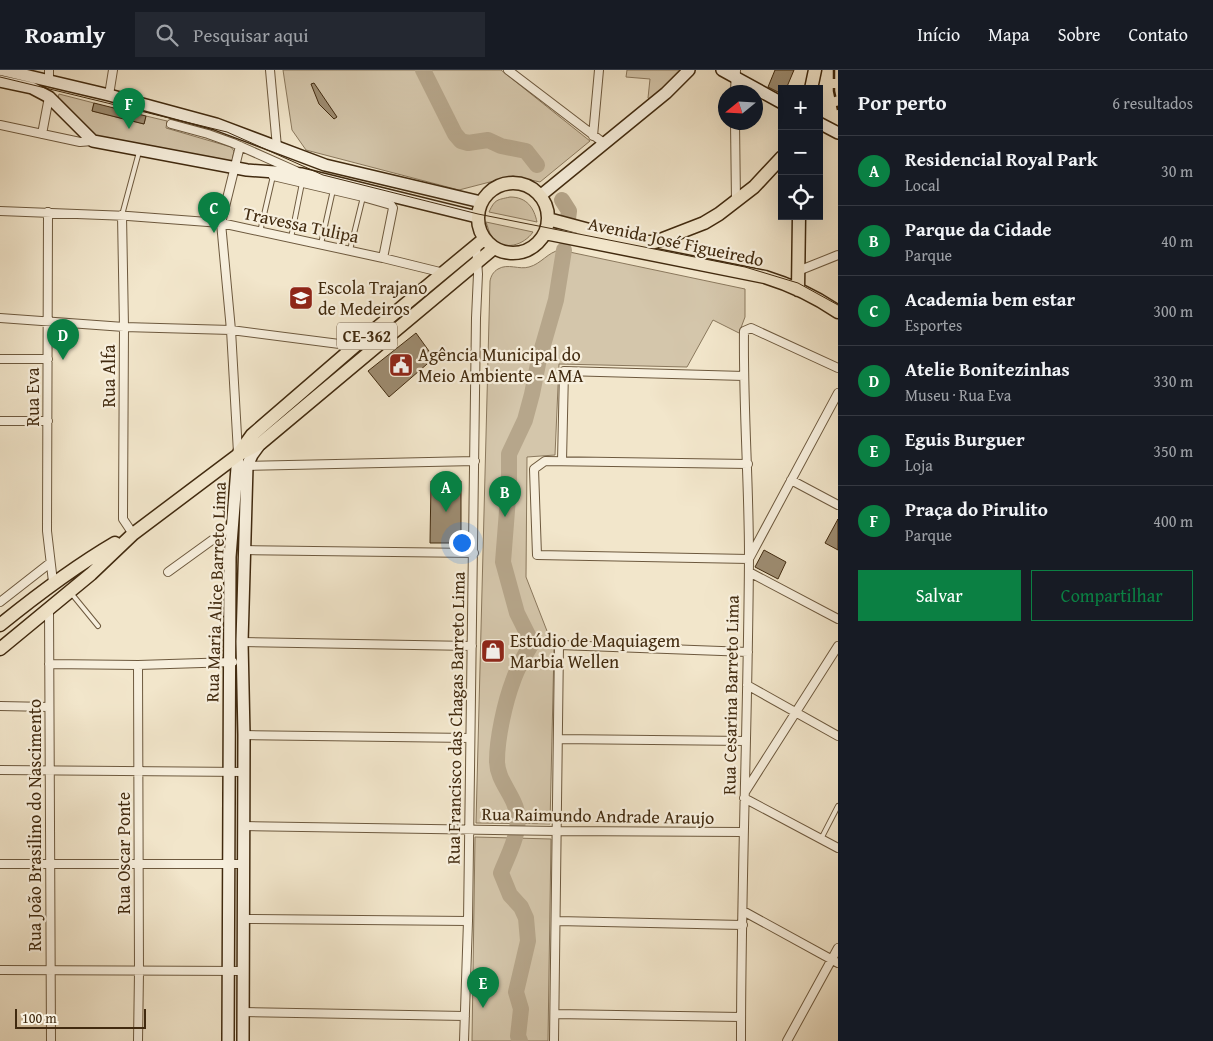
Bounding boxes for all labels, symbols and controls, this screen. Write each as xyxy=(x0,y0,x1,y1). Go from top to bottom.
search box xyxy=(135,12,485,57)
text: Roamly xyxy=(25,17,105,52)
icon: search xyxy=(153,21,181,49)
text: Pesquisar aqui xyxy=(193,21,309,49)
text: Início xyxy=(917,21,960,48)
text: Mapa xyxy=(988,21,1030,48)
text: Sobre xyxy=(1058,21,1101,48)
text: Contato xyxy=(1129,21,1188,48)
north arrow xyxy=(718,85,763,130)
map controls xyxy=(778,85,823,220)
button: + xyxy=(778,85,823,130)
text: Por perto xyxy=(858,87,947,118)
pin: F xyxy=(113,88,145,129)
text: 6 resultados xyxy=(1112,91,1193,115)
button: − xyxy=(778,130,823,175)
text: Residencial Royal Park xyxy=(905,145,1098,173)
text: A xyxy=(869,159,879,183)
text: 30 m xyxy=(1161,159,1193,183)
text: Local xyxy=(905,173,940,197)
button: locate xyxy=(778,175,823,220)
pin: C xyxy=(198,192,230,233)
street label: Travessa Tulipa xyxy=(241,199,362,250)
street label: Avenida José Figueiredo xyxy=(586,210,766,273)
text: Parque da Cidade xyxy=(905,215,1052,243)
text: B xyxy=(869,229,879,253)
text: 40 m xyxy=(1161,229,1193,253)
text: Parque xyxy=(905,243,952,267)
place label: Escola Trajano de Medeiros xyxy=(318,274,427,322)
school or university icon: Escola Trajano de Medeiros xyxy=(288,285,314,311)
text: Academia bem estar xyxy=(905,285,1075,313)
text: C xyxy=(869,299,879,323)
text: 300 m xyxy=(1153,299,1193,323)
text: Esportes xyxy=(905,313,962,337)
pin: D xyxy=(47,319,79,360)
road number: CE-362 xyxy=(337,322,397,350)
place label: Agência Municipal do Meio Ambiente - AMA xyxy=(418,341,584,389)
street label: Rua Alfa xyxy=(95,344,122,407)
public building icon: Agência Municipal do Meio Ambiente - AMA xyxy=(388,352,414,378)
text: Atelie Bonitezinhas xyxy=(905,355,1070,383)
street label: Rua Eva xyxy=(19,367,46,426)
text: D xyxy=(869,369,879,393)
text: 330 m xyxy=(1153,369,1193,393)
text: Museu · Rua Eva xyxy=(905,383,1011,407)
text: Eguis Burguer xyxy=(905,425,1025,453)
text: E xyxy=(870,439,878,463)
text: 350 m xyxy=(1153,439,1193,463)
text: Loja xyxy=(905,453,933,477)
pin: A xyxy=(430,471,462,512)
pin: B xyxy=(489,476,521,517)
street label: Rua Maria Alice Barreto Lima xyxy=(198,481,233,703)
text: Praça do Pirulito xyxy=(905,495,1048,523)
text: F xyxy=(870,509,878,533)
text: 400 m xyxy=(1153,509,1193,533)
text: Parque xyxy=(905,523,952,547)
your location xyxy=(449,530,475,556)
button: Salvar xyxy=(858,570,1021,621)
button: Compartilhar xyxy=(1031,570,1193,621)
street label: Rua Francisco das Chagas Barreto Lima xyxy=(439,571,472,865)
street label: Rua Cesarina Barreto Lima xyxy=(715,594,746,795)
place label: Estúdio de Maquiagem Marbia Wellen xyxy=(510,627,681,675)
shop icon: Estúdio de Maquiagem Marbia Wellen xyxy=(480,638,506,664)
street label: Rua João Brasilino do Nascimento xyxy=(21,699,48,951)
street label: Rua Oscar Ponte xyxy=(110,792,137,914)
street label: Rua Raimundo Andrade Araujo xyxy=(481,800,715,831)
pin: E xyxy=(467,967,499,1008)
scale bar xyxy=(15,1006,146,1029)
text: 100 m xyxy=(22,1008,57,1028)

